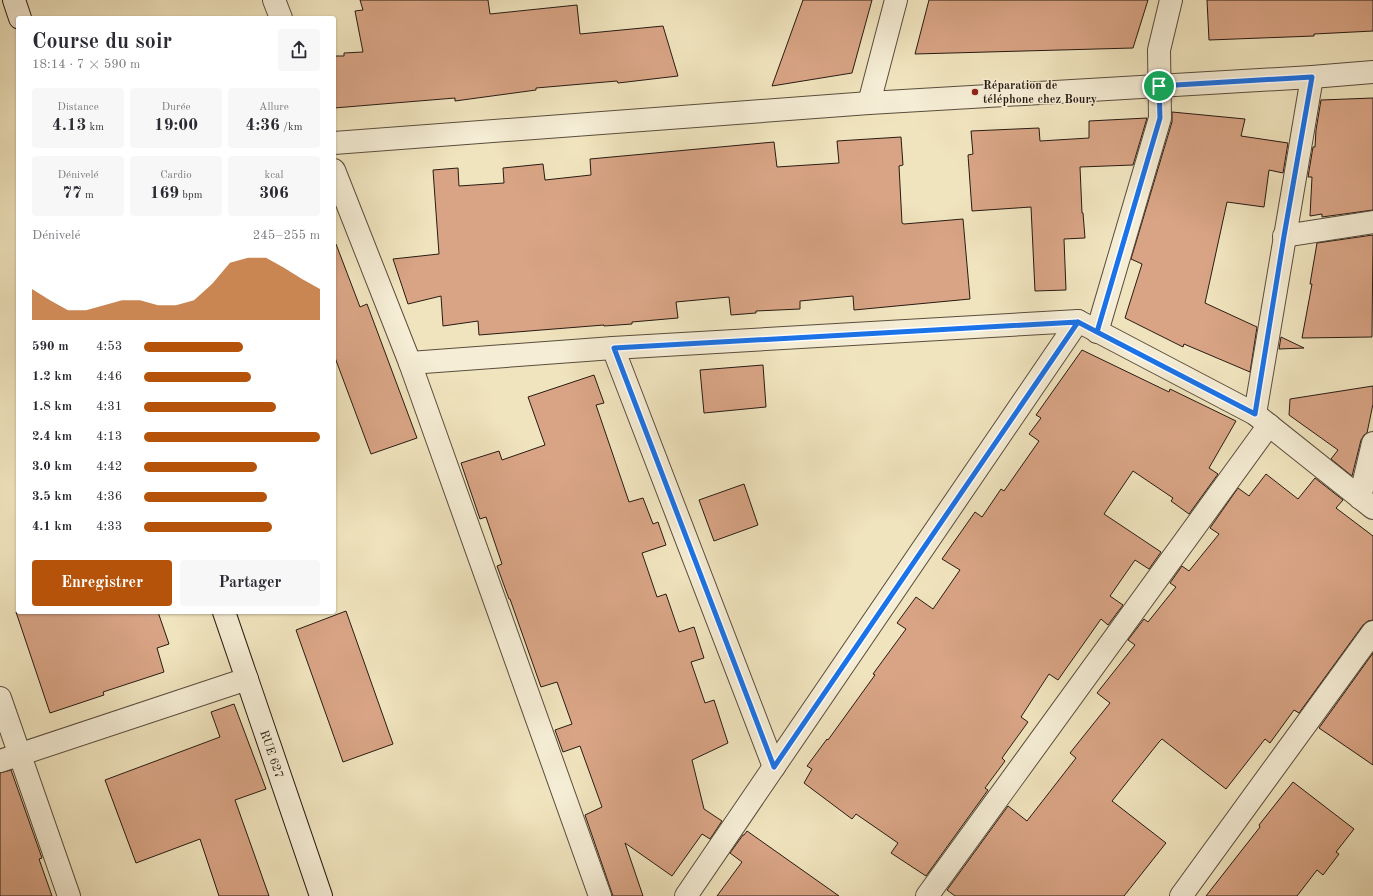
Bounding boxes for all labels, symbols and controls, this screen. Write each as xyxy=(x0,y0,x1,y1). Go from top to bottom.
button: share xyxy=(278,29,320,71)
text: Course du soir xyxy=(32,31,172,53)
text: 18:14 · 7 × 590 m xyxy=(32,58,140,71)
pin xyxy=(1142,69,1176,103)
icon: arrive xyxy=(1148,75,1170,97)
place label: Réparation de téléphone chez Boury xyxy=(983,80,1097,106)
marker: Réparation de téléphone chez Boury xyxy=(970,87,980,97)
text: Distance xyxy=(57,102,99,113)
text: Durée xyxy=(161,102,191,113)
text: Allure xyxy=(259,102,289,113)
text: 4.13 xyxy=(52,117,86,134)
text: 19:00 xyxy=(154,117,198,134)
text: 4:36 xyxy=(246,117,280,134)
text: km xyxy=(86,122,104,133)
text: /km xyxy=(280,122,302,133)
text: Dénivelé xyxy=(58,170,98,181)
text: Cardio xyxy=(160,170,192,181)
text: kcal xyxy=(265,170,283,181)
text: 77 xyxy=(62,185,82,202)
text: 169 xyxy=(150,185,179,202)
text: 306 xyxy=(259,185,289,202)
text: m xyxy=(82,190,94,201)
text: bpm xyxy=(179,190,202,201)
text: Dénivelé xyxy=(32,229,80,242)
text: 245–255 m xyxy=(253,229,320,242)
text: 590 m xyxy=(32,340,69,353)
text: 4:53 xyxy=(96,340,122,353)
text: 1.2 km xyxy=(32,370,72,383)
text: 4:46 xyxy=(96,370,122,383)
text: 1.8 km xyxy=(32,400,72,413)
text: 4:31 xyxy=(96,400,122,413)
text: 2.4 km xyxy=(32,430,72,443)
text: 4:13 xyxy=(96,430,122,443)
text: 3.0 km xyxy=(32,460,72,473)
text: 4:42 xyxy=(96,460,122,473)
text: 3.5 km xyxy=(32,490,72,503)
text: 4:36 xyxy=(96,490,122,503)
text: 4.1 km xyxy=(32,520,72,533)
text: 4:33 xyxy=(96,520,122,533)
button: Enregistrer xyxy=(32,560,172,606)
button: Partager xyxy=(180,560,320,606)
street label: RUE 627 xyxy=(257,729,285,780)

